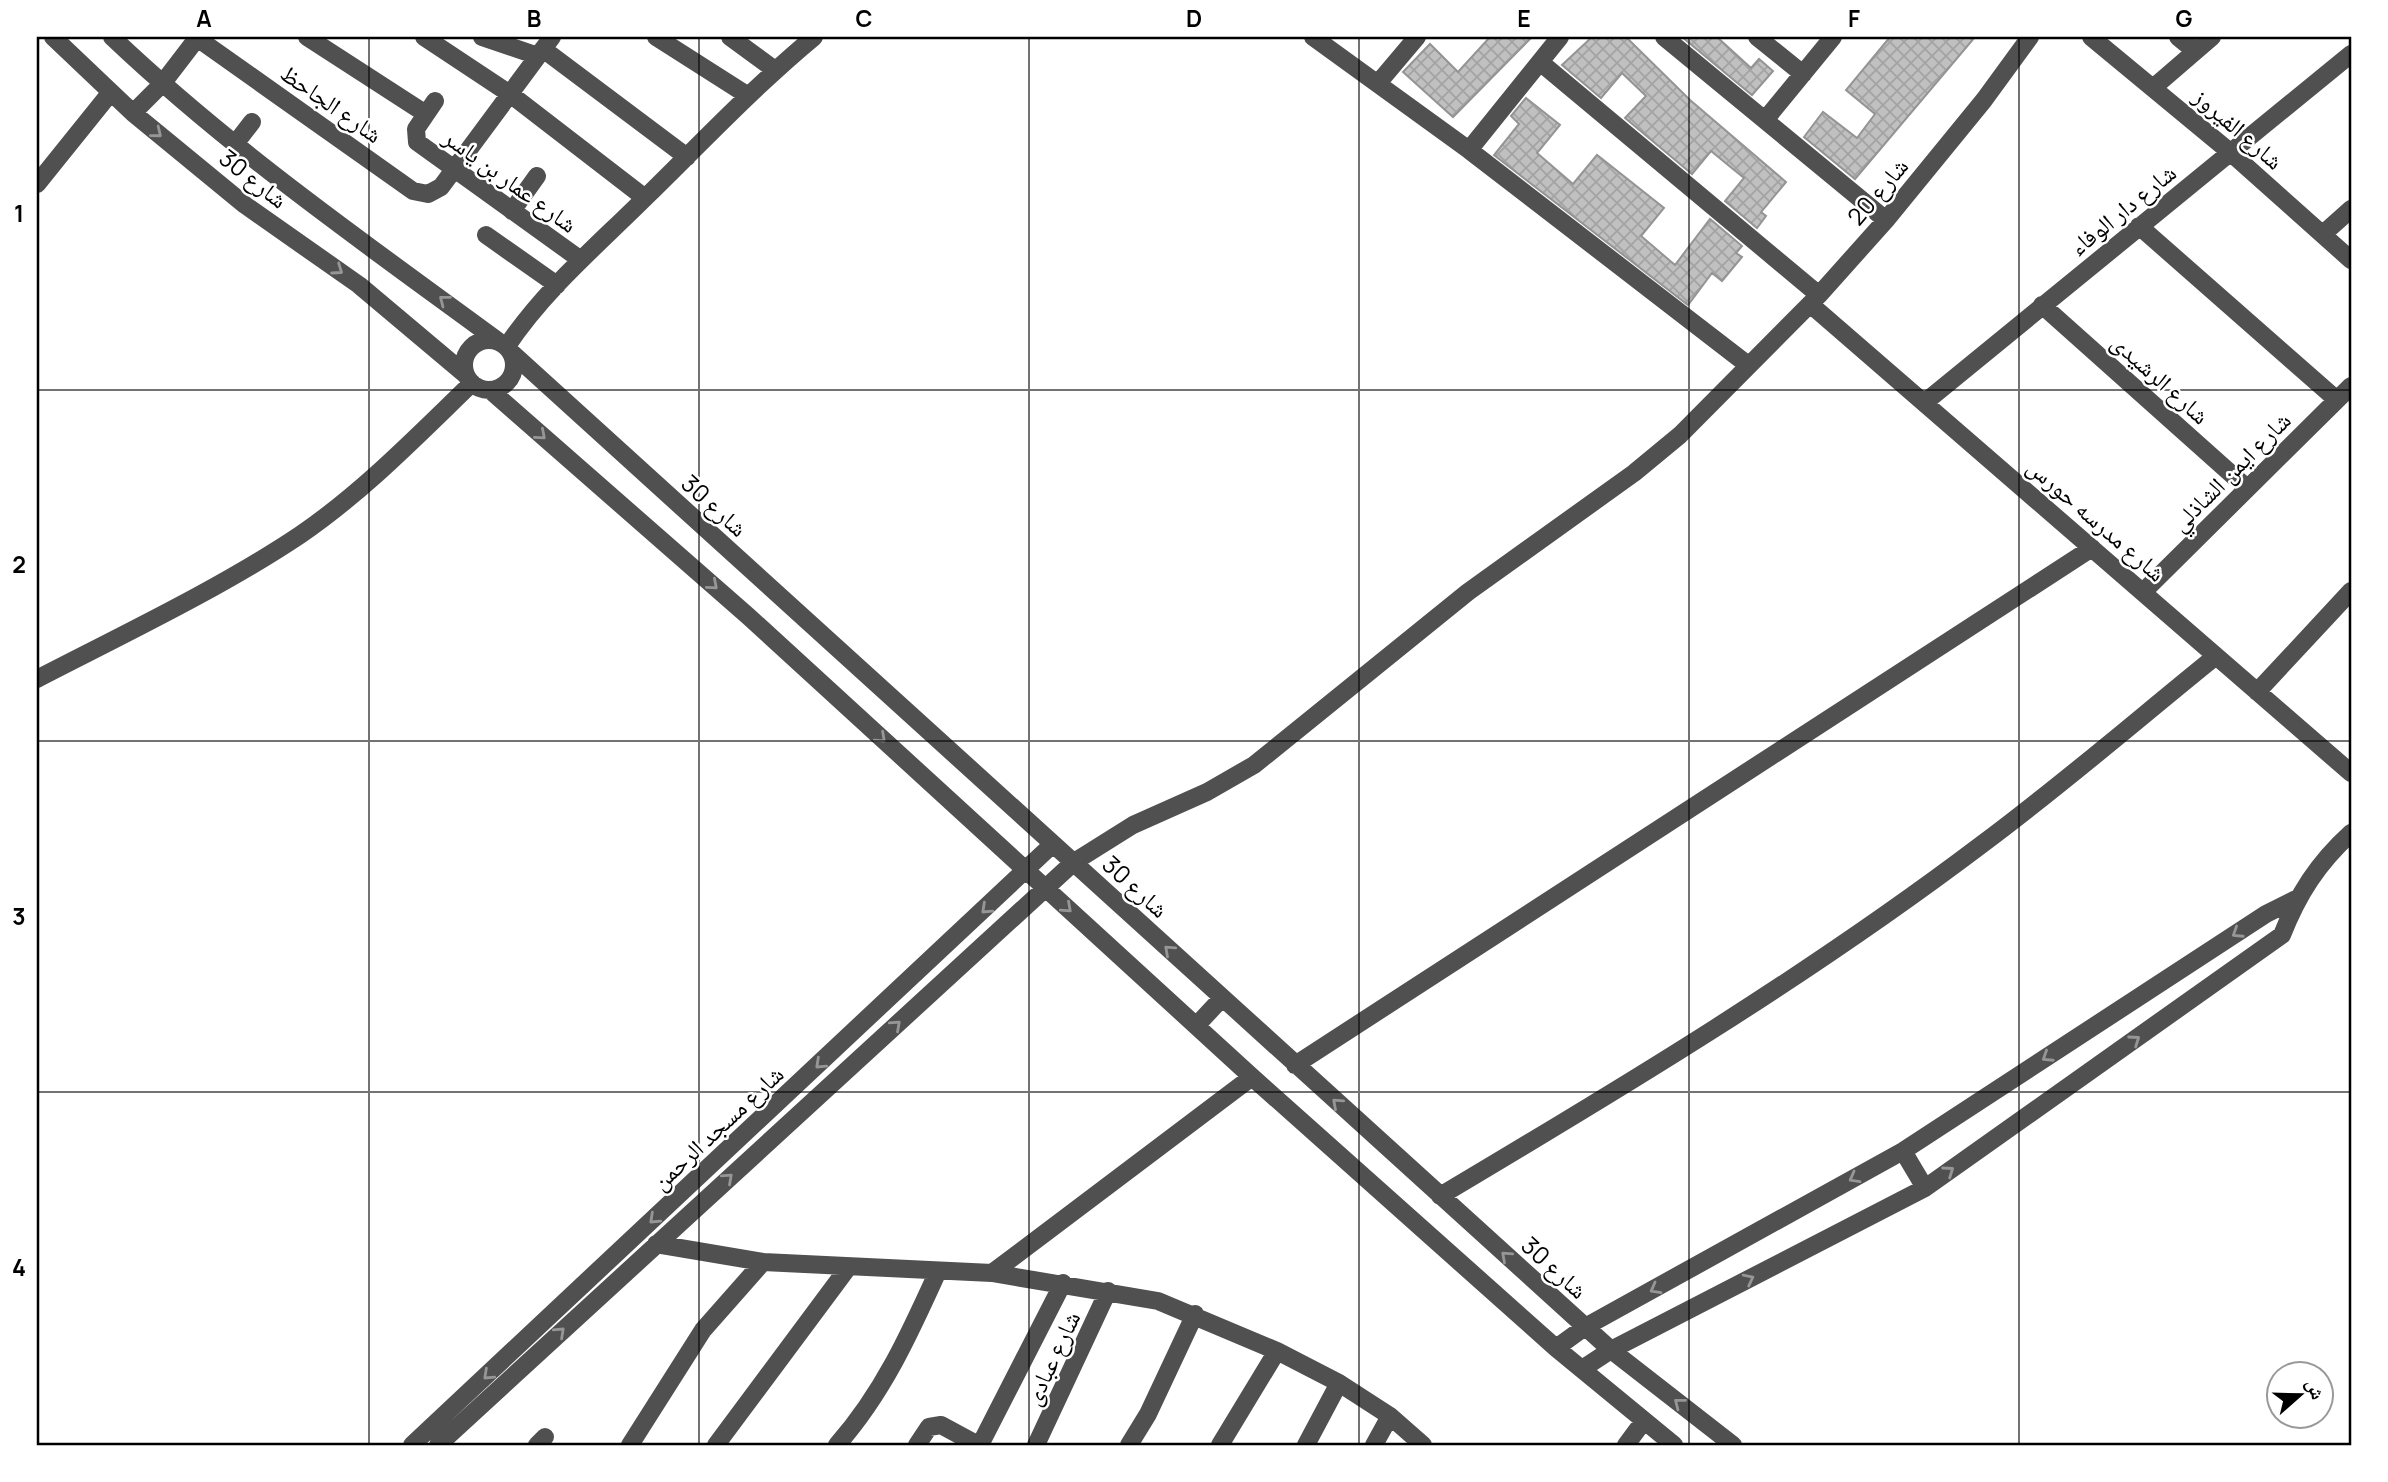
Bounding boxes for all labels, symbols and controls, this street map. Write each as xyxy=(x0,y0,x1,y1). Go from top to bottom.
text: A xyxy=(196,2,212,34)
text: B xyxy=(527,2,541,34)
text: C xyxy=(856,2,873,34)
text: D xyxy=(1186,2,1202,34)
text: E xyxy=(1517,2,1531,34)
text: F xyxy=(1848,2,1860,34)
text: G xyxy=(2176,2,2193,34)
street label: شارع الجاحظ xyxy=(275,56,389,150)
street label: شارع الفيروز xyxy=(2186,79,2291,176)
street label: شارع عمار بن ياسر xyxy=(437,120,585,240)
one-way arrow xyxy=(150,124,162,137)
street label: شارع 30 xyxy=(213,141,295,215)
street label: شارع 20 xyxy=(1839,150,1915,232)
street label: شارع دار الوفاء xyxy=(2062,156,2182,262)
text: 1 xyxy=(14,197,24,229)
one-way arrow xyxy=(330,262,343,274)
one-way arrow xyxy=(439,295,452,308)
street label: شارع الرشيدى xyxy=(2105,325,2217,431)
street label: شارع ايمن الشاذلي xyxy=(2163,404,2300,541)
one-way arrow xyxy=(533,427,546,439)
street label: شارع مدرسه حورس xyxy=(2021,450,2173,588)
street label: شارع 30 xyxy=(675,467,755,543)
text: 2 xyxy=(12,548,26,580)
one-way arrow xyxy=(704,577,717,589)
one-way arrow xyxy=(873,730,886,742)
street label: شارع 30 xyxy=(1096,848,1176,924)
text: 3 xyxy=(12,900,26,932)
one-way arrow xyxy=(982,900,995,913)
one-way arrow xyxy=(1058,900,1071,912)
one-way arrow xyxy=(2232,925,2245,937)
one-way arrow xyxy=(1164,946,1177,958)
one-way arrow xyxy=(888,1021,901,1033)
one-way arrow xyxy=(2127,1036,2140,1048)
one-way arrow xyxy=(2041,1049,2054,1062)
one-way arrow xyxy=(815,1056,828,1068)
street label: شارع مسجد الرحمن xyxy=(644,1057,790,1197)
one-way arrow xyxy=(1332,1099,1345,1111)
one-way arrow xyxy=(1941,1167,1954,1179)
one-way arrow xyxy=(1849,1170,1861,1184)
one-way arrow xyxy=(720,1174,733,1187)
one-way arrow xyxy=(649,1211,662,1224)
street label: شارع 30 xyxy=(1515,1229,1595,1305)
text: 4 xyxy=(12,1251,26,1283)
one-way arrow xyxy=(1501,1252,1514,1264)
one-way arrow xyxy=(1742,1273,1754,1287)
one-way arrow xyxy=(1650,1281,1662,1294)
street label: شارع عبادى xyxy=(1015,1306,1087,1410)
one-way arrow xyxy=(552,1328,565,1341)
north arrow xyxy=(2266,1360,2336,1430)
one-way arrow xyxy=(483,1366,496,1379)
text: ش xyxy=(2300,1375,2332,1403)
one-way arrow xyxy=(1674,1399,1686,1412)

